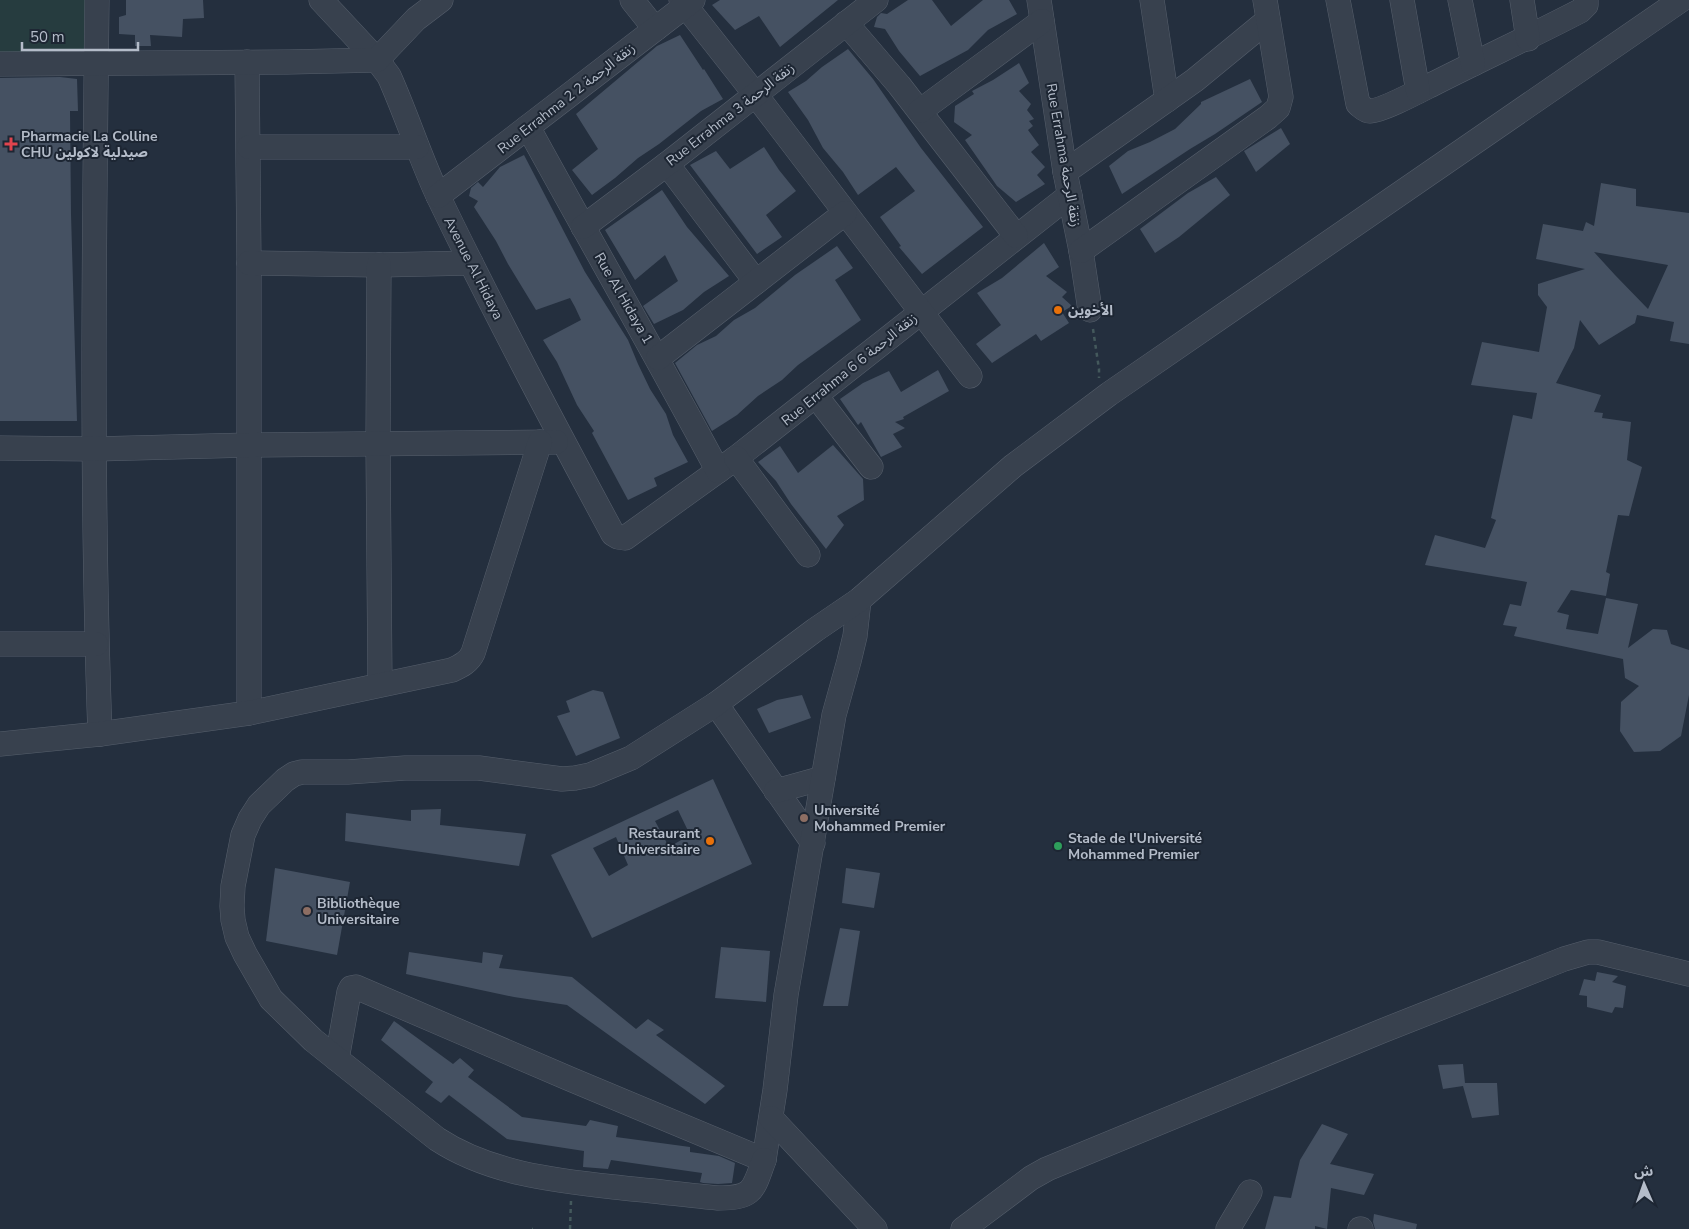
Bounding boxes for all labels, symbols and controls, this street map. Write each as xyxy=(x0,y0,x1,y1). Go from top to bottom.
scale bar xyxy=(22,20,139,52)
text: 50 m xyxy=(30,27,65,47)
street label: Rue Errahma 2 2 زنقة الرحمة xyxy=(494,39,639,158)
street label: Rue Errahma 3 زنقة الرحمة xyxy=(662,58,798,170)
street label: Rue Errahma زنقة الرحمة xyxy=(1042,82,1086,228)
place label: Pharmacie La Colline CHU صيدلية لاكولين xyxy=(21,127,158,162)
marker: Pharmacie La Colline CHU صيدلية لاكولين xyxy=(5,138,17,150)
street label: Avenue Al Hidaya xyxy=(439,214,508,323)
street label: Rue Al Hidaya 1 xyxy=(590,249,657,347)
place label: الأخوين xyxy=(1068,301,1113,320)
marker: الأخوين xyxy=(1052,304,1064,316)
street label: Rue Errahma 6 6 زنقة الرحمة xyxy=(777,309,921,430)
place label: Université Mohammed Premier xyxy=(814,801,946,836)
marker: Université Mohammed Premier xyxy=(798,812,810,824)
place label: Restaurant Universitaire xyxy=(618,824,701,859)
place label: Stade de l'Université Mohammed Premier xyxy=(1068,829,1203,864)
marker: Restaurant Universitaire xyxy=(704,835,716,847)
marker: Stade de l'Université Mohammed Premier xyxy=(1052,840,1064,852)
place label: Bibliothèque Universitaire xyxy=(317,894,400,929)
marker: Bibliothèque Universitaire xyxy=(301,905,313,917)
north arrow xyxy=(1619,1159,1669,1209)
text: ش xyxy=(1634,1162,1653,1181)

